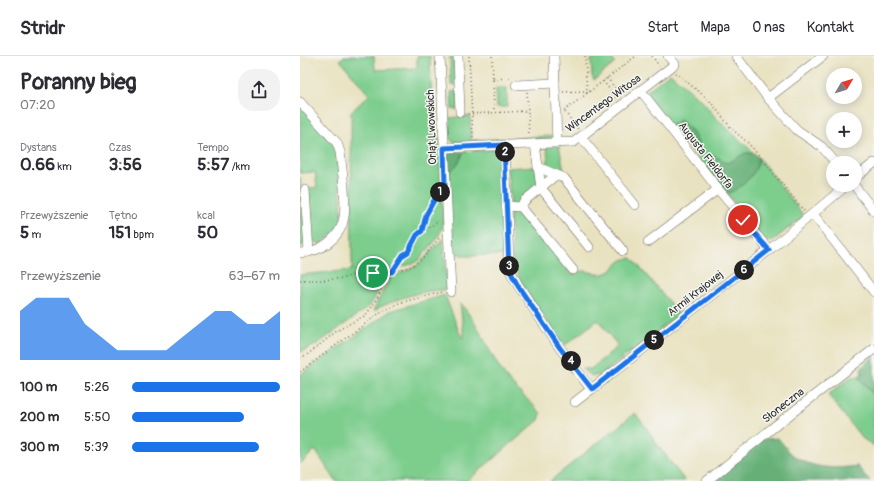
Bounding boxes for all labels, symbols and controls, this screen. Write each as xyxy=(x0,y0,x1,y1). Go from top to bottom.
text: Stridr xyxy=(20,16,65,40)
text: Start xyxy=(647,19,678,36)
text: Mapa xyxy=(700,19,730,36)
text: O nas xyxy=(752,19,785,36)
text: Kontakt xyxy=(807,19,854,36)
text: Poranny bieg xyxy=(20,68,137,96)
north arrow xyxy=(826,68,862,104)
map controls xyxy=(826,68,862,192)
button: share xyxy=(238,69,280,111)
street label: Wincentego Witosa xyxy=(563,72,643,135)
street label: Orląt Lwowskich xyxy=(424,89,439,165)
text: 07:20 xyxy=(20,97,55,113)
button: + xyxy=(826,112,862,148)
street label: Augusta Fieldorfa xyxy=(676,119,736,191)
text: Dystans xyxy=(20,141,57,154)
text: Czas xyxy=(109,141,131,154)
text: Tempo xyxy=(197,141,229,154)
pin: 2 xyxy=(495,142,515,162)
text: 2 xyxy=(502,145,508,158)
text: 0.66 xyxy=(20,154,55,175)
text: 3:56 xyxy=(109,154,142,175)
text: 5:57 xyxy=(197,154,229,175)
button: − xyxy=(826,156,862,192)
text: km xyxy=(55,160,72,173)
text: /km xyxy=(229,160,250,173)
pin: 1 xyxy=(430,182,450,202)
text: 1 xyxy=(438,185,442,198)
pin xyxy=(726,203,760,237)
text: Przewyższenie xyxy=(20,209,88,222)
text: Tętno xyxy=(109,209,137,222)
text: kcal xyxy=(197,209,215,222)
icon: check xyxy=(732,209,754,231)
text: 5 xyxy=(20,222,29,243)
text: 151 xyxy=(109,222,131,243)
text: 50 xyxy=(197,222,218,243)
text: m xyxy=(29,228,41,241)
text: bpm xyxy=(131,228,154,241)
pin xyxy=(356,256,390,290)
pin: 3 xyxy=(499,256,519,276)
text: 3 xyxy=(506,259,512,272)
pin: 6 xyxy=(734,260,754,280)
icon: arrive xyxy=(362,262,384,284)
text: 6 xyxy=(741,263,747,276)
text: Przewyższenie xyxy=(20,268,101,284)
text: 63–67 m xyxy=(229,268,280,284)
street label: Armii Krajowej xyxy=(665,268,726,319)
pin: 5 xyxy=(644,330,664,350)
text: 5 xyxy=(651,333,657,346)
pin: 4 xyxy=(561,351,581,371)
text: 4 xyxy=(568,354,574,367)
text: 100 m xyxy=(20,379,57,395)
text: 5:26 xyxy=(84,379,109,395)
street label: Słoneczna xyxy=(760,385,807,426)
text: 200 m xyxy=(20,409,59,425)
text: 5:50 xyxy=(84,409,110,425)
text: 300 m xyxy=(20,439,59,455)
text: 5:39 xyxy=(84,439,108,455)

